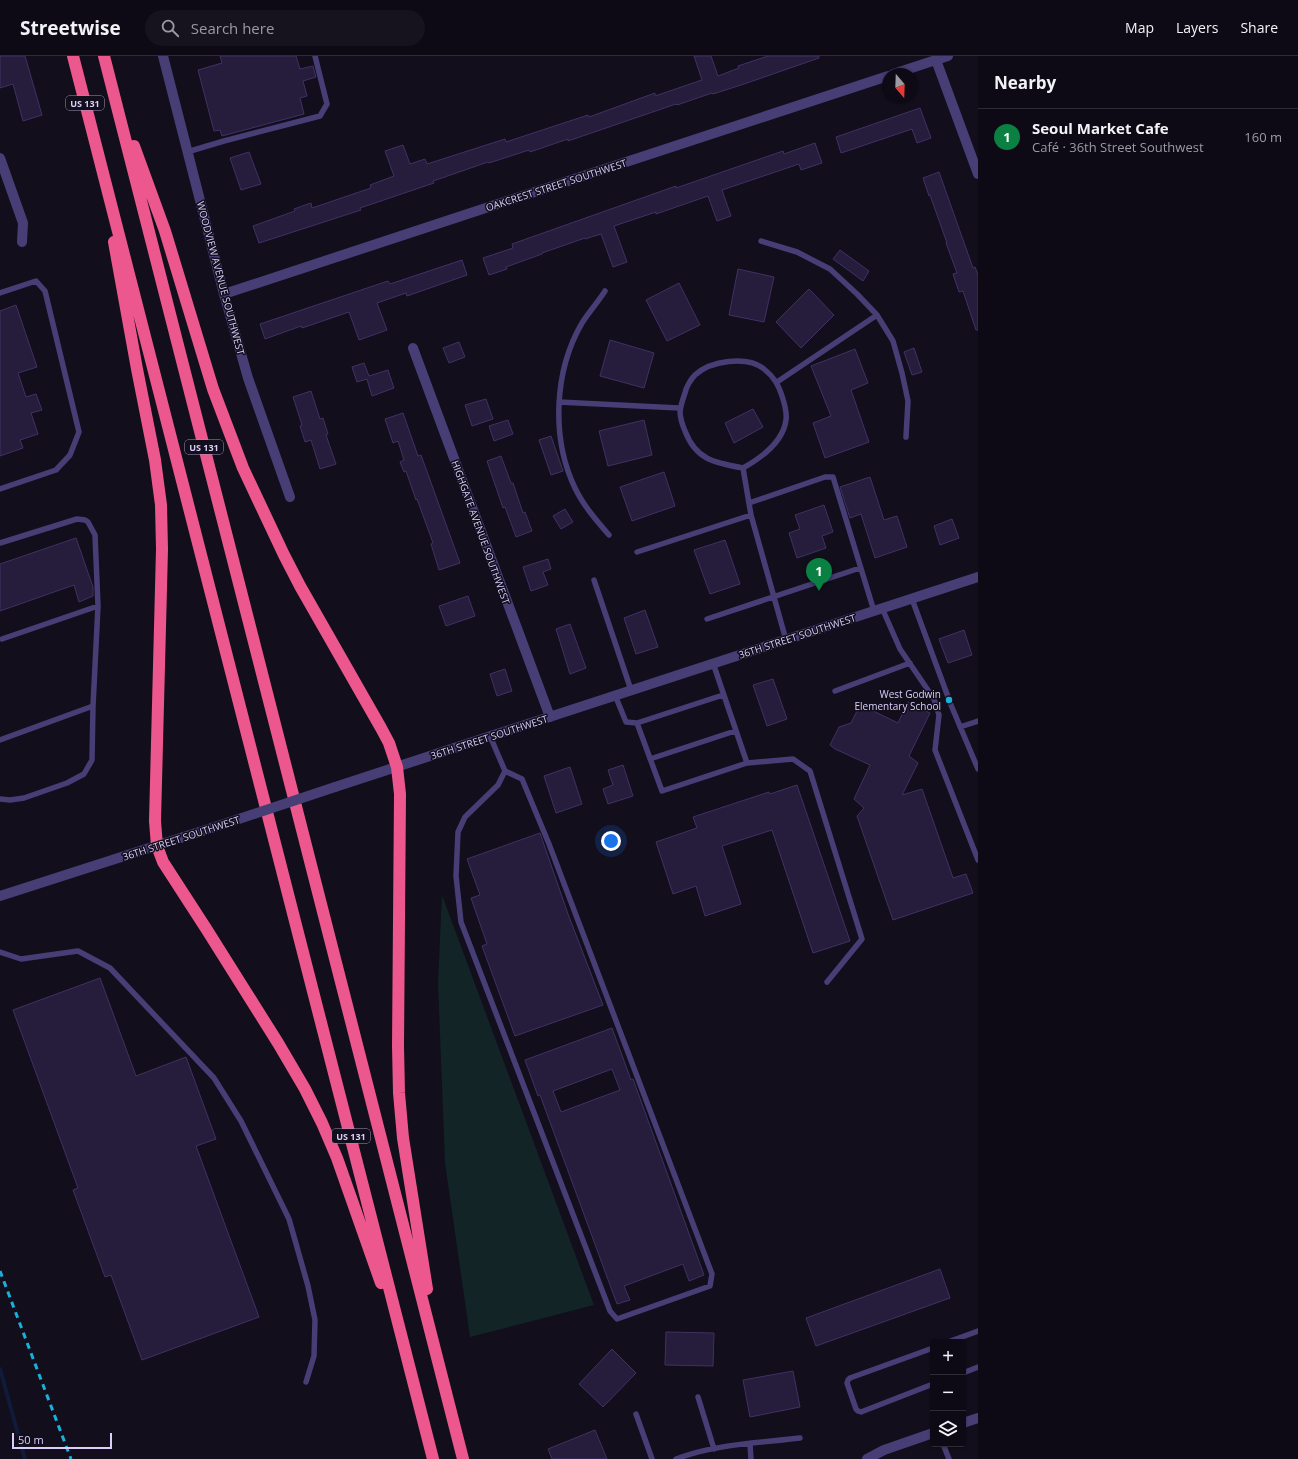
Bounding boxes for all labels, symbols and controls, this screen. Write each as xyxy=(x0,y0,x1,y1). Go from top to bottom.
search box xyxy=(145,10,425,46)
text: Streetwise xyxy=(20,15,121,41)
icon: search xyxy=(159,17,181,39)
text: Search here xyxy=(191,18,274,38)
text: Map xyxy=(1125,18,1154,37)
text: Layers xyxy=(1176,18,1218,37)
text: Share xyxy=(1240,18,1278,37)
north arrow xyxy=(882,68,918,104)
text: Nearby xyxy=(994,71,1056,94)
road number: US 131 xyxy=(66,96,104,110)
text: Seoul Market Cafe xyxy=(1032,118,1169,138)
text: 1 xyxy=(1003,128,1011,146)
text: 160 m xyxy=(1244,128,1282,146)
text: Café · 36th Street Southwest xyxy=(1032,138,1204,156)
street label: OAKCREST STREET SOUTHWEST xyxy=(484,155,629,214)
street label: WOODVIEW AVENUE SOUTHWEST xyxy=(194,200,248,357)
road number: US 131 xyxy=(185,440,223,454)
street label: HIGHGATE AVENUE SOUTHWEST xyxy=(448,458,514,606)
pin: 1 xyxy=(806,558,832,591)
street label: 36TH STREET SOUTHWEST xyxy=(737,610,858,662)
place label: West Godwin Elementary School xyxy=(855,687,941,713)
marker: West Godwin Elementary School xyxy=(944,695,954,705)
street label: 36TH STREET SOUTHWEST xyxy=(429,711,550,763)
street label: 36TH STREET SOUTHWEST xyxy=(121,812,242,864)
your location xyxy=(601,831,621,851)
road number: US 131 xyxy=(332,1129,370,1143)
map controls xyxy=(930,1339,966,1447)
button: + xyxy=(930,1339,966,1375)
button: − xyxy=(930,1375,966,1411)
button: layers xyxy=(930,1411,966,1447)
scale bar xyxy=(12,1431,112,1450)
text: 50 m xyxy=(18,1432,44,1447)

